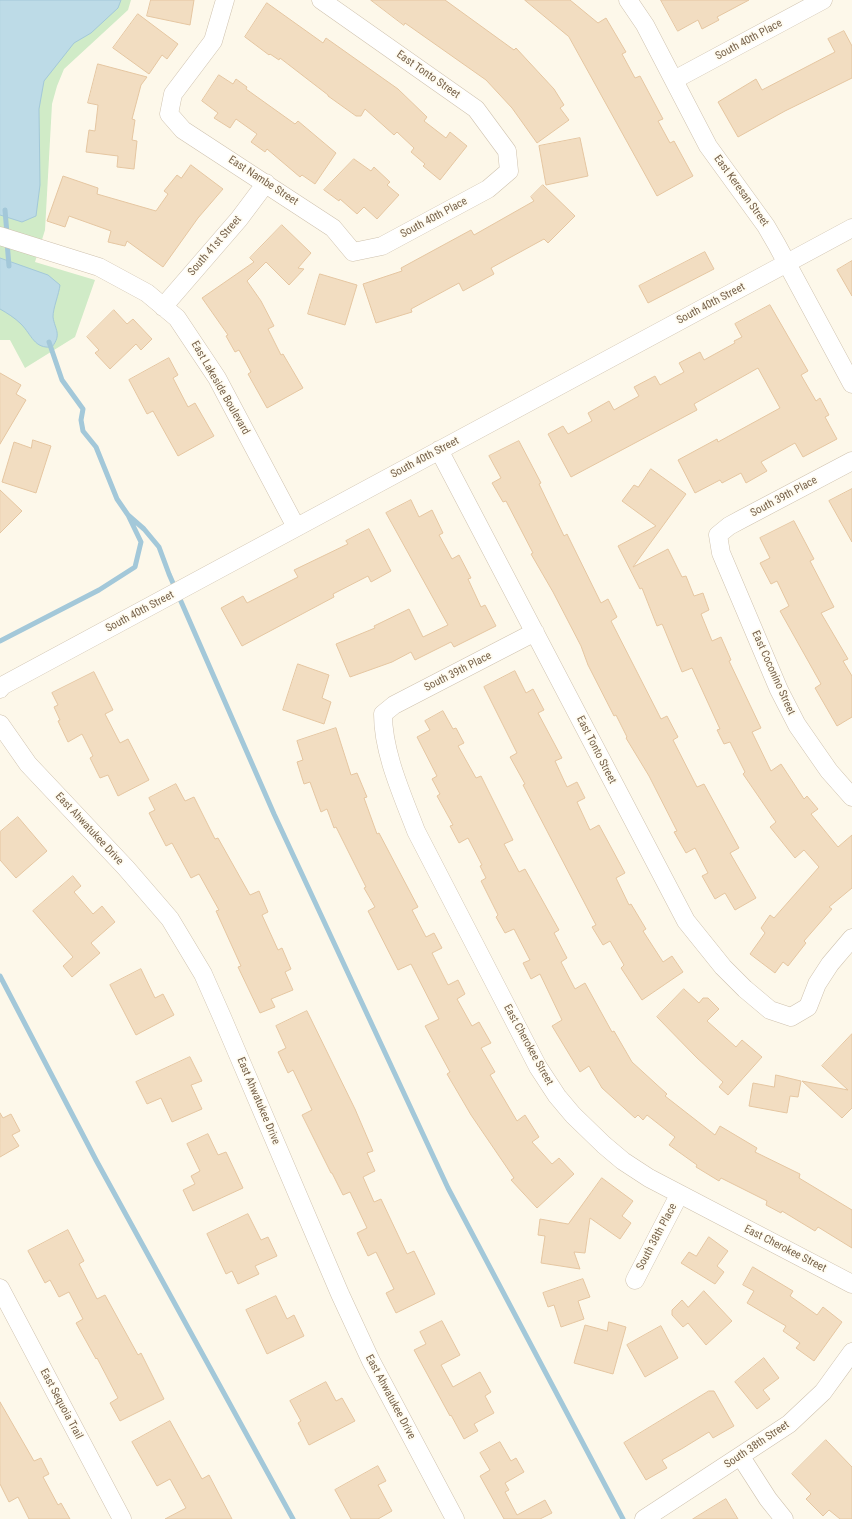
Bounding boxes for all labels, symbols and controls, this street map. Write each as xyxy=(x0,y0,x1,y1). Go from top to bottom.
street label: South 40th Place xyxy=(713,17,785,63)
street label: East Tonto Street xyxy=(394,48,462,102)
street label: East Nambe Street xyxy=(226,153,300,209)
street label: East Keresan Street xyxy=(711,153,771,229)
street label: South 40th Place xyxy=(398,195,470,241)
street label: South 41st Street xyxy=(185,213,245,279)
street label: South 40th Street xyxy=(675,280,747,328)
street label: East Lakeside Boulevard xyxy=(188,339,252,437)
street label: South 40th Street xyxy=(389,434,461,482)
street label: South 39th Place xyxy=(748,474,820,520)
street label: South 40th Street xyxy=(104,588,176,636)
street label: East Coconino Street xyxy=(748,629,798,717)
street label: South 39th Place xyxy=(422,649,494,695)
street label: East Tonto Street xyxy=(573,714,619,786)
street label: East Ahwatukee Drive xyxy=(52,790,126,868)
street label: East Cherokee Street xyxy=(500,1002,556,1088)
street label: East Ahwatukee Drive xyxy=(234,1055,282,1147)
street label: South 38th Place xyxy=(634,1201,680,1273)
street label: East Cherokee Street xyxy=(742,1223,828,1275)
street label: East Ahwatukee Drive xyxy=(362,1352,418,1442)
street label: East Sequoia Trail xyxy=(37,1367,85,1441)
street label: South 38th Street xyxy=(722,1418,792,1472)

